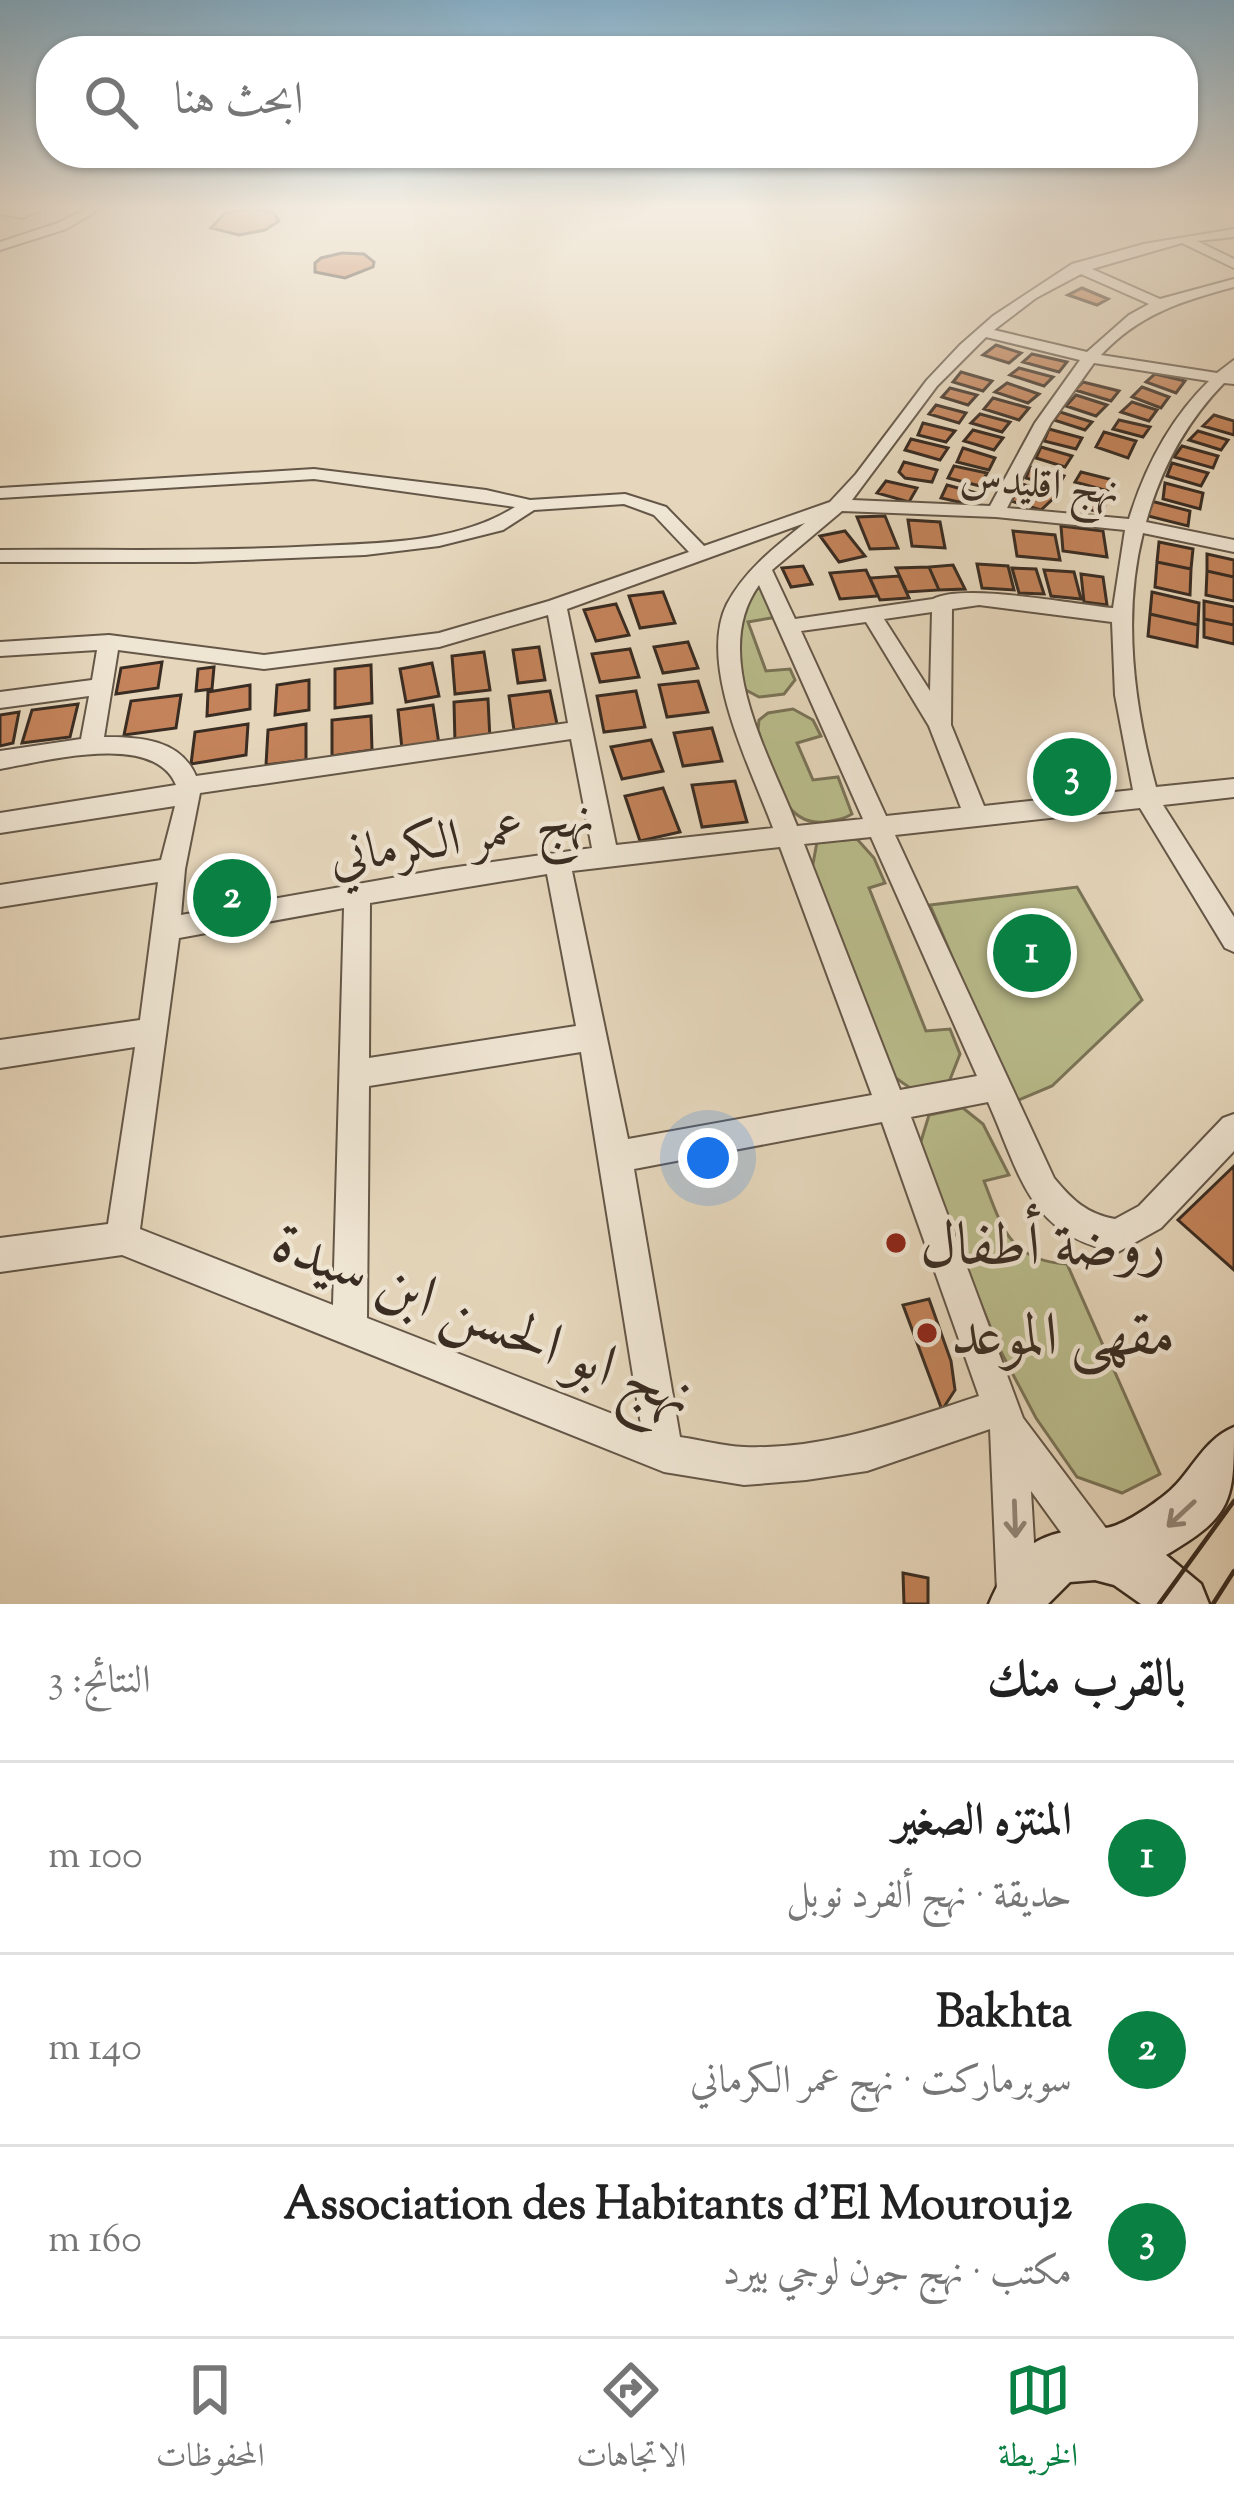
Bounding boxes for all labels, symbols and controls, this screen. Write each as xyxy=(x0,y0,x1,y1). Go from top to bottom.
search box xyxy=(36,36,1198,168)
icon: search xyxy=(78,69,144,135)
text: ابحث هنا xyxy=(174,70,304,135)
street label: نهج اقليدس xyxy=(957,450,1122,527)
pin: 3 xyxy=(1033,732,1111,822)
street label: نهج عمر الكرماني xyxy=(324,783,600,901)
pin: 2 xyxy=(193,853,271,943)
pin: 1 xyxy=(993,908,1071,998)
your location xyxy=(678,1128,738,1188)
street label: نهج ابو الحسن ابن سيدة xyxy=(257,1203,705,1447)
place label: روضة أطفال xyxy=(920,1203,1166,1293)
marker: روضة أطفال xyxy=(883,1230,909,1256)
place label: مقهى الموعد xyxy=(951,1296,1175,1383)
marker: مقهى الموعد xyxy=(914,1320,940,1346)
one-way arrow xyxy=(1003,1499,1026,1538)
one-way arrow xyxy=(1167,1499,1197,1528)
text: بالقرب منك xyxy=(987,1646,1186,1719)
text: النتائج: 3 xyxy=(48,1655,151,1711)
text: المنتزه الصغير xyxy=(893,1791,1072,1856)
text: 100 m xyxy=(48,1830,143,1886)
text: 1 xyxy=(1140,1830,1154,1886)
text: حديقة · نهج ألفرد نوبل xyxy=(786,1870,1072,1926)
text: Bakhta xyxy=(936,1983,1072,2048)
text: 140 m xyxy=(48,2022,142,2078)
text: 2 xyxy=(1138,2022,1156,2078)
text: سوبرماركت · نهج عمر الكرماني xyxy=(690,2055,1072,2111)
text: Association des Habitants d'El Mourouj2 xyxy=(284,2175,1072,2240)
text: 160 m xyxy=(48,2214,142,2270)
text: 3 xyxy=(1139,2214,1155,2270)
text: مكتب · نهج جون لوجي بيرد xyxy=(722,2247,1072,2303)
tab: المحفوظات xyxy=(156,2357,265,2487)
tab: الاتجاهات xyxy=(576,2357,686,2487)
tab: الخريطة xyxy=(998,2357,1078,2487)

